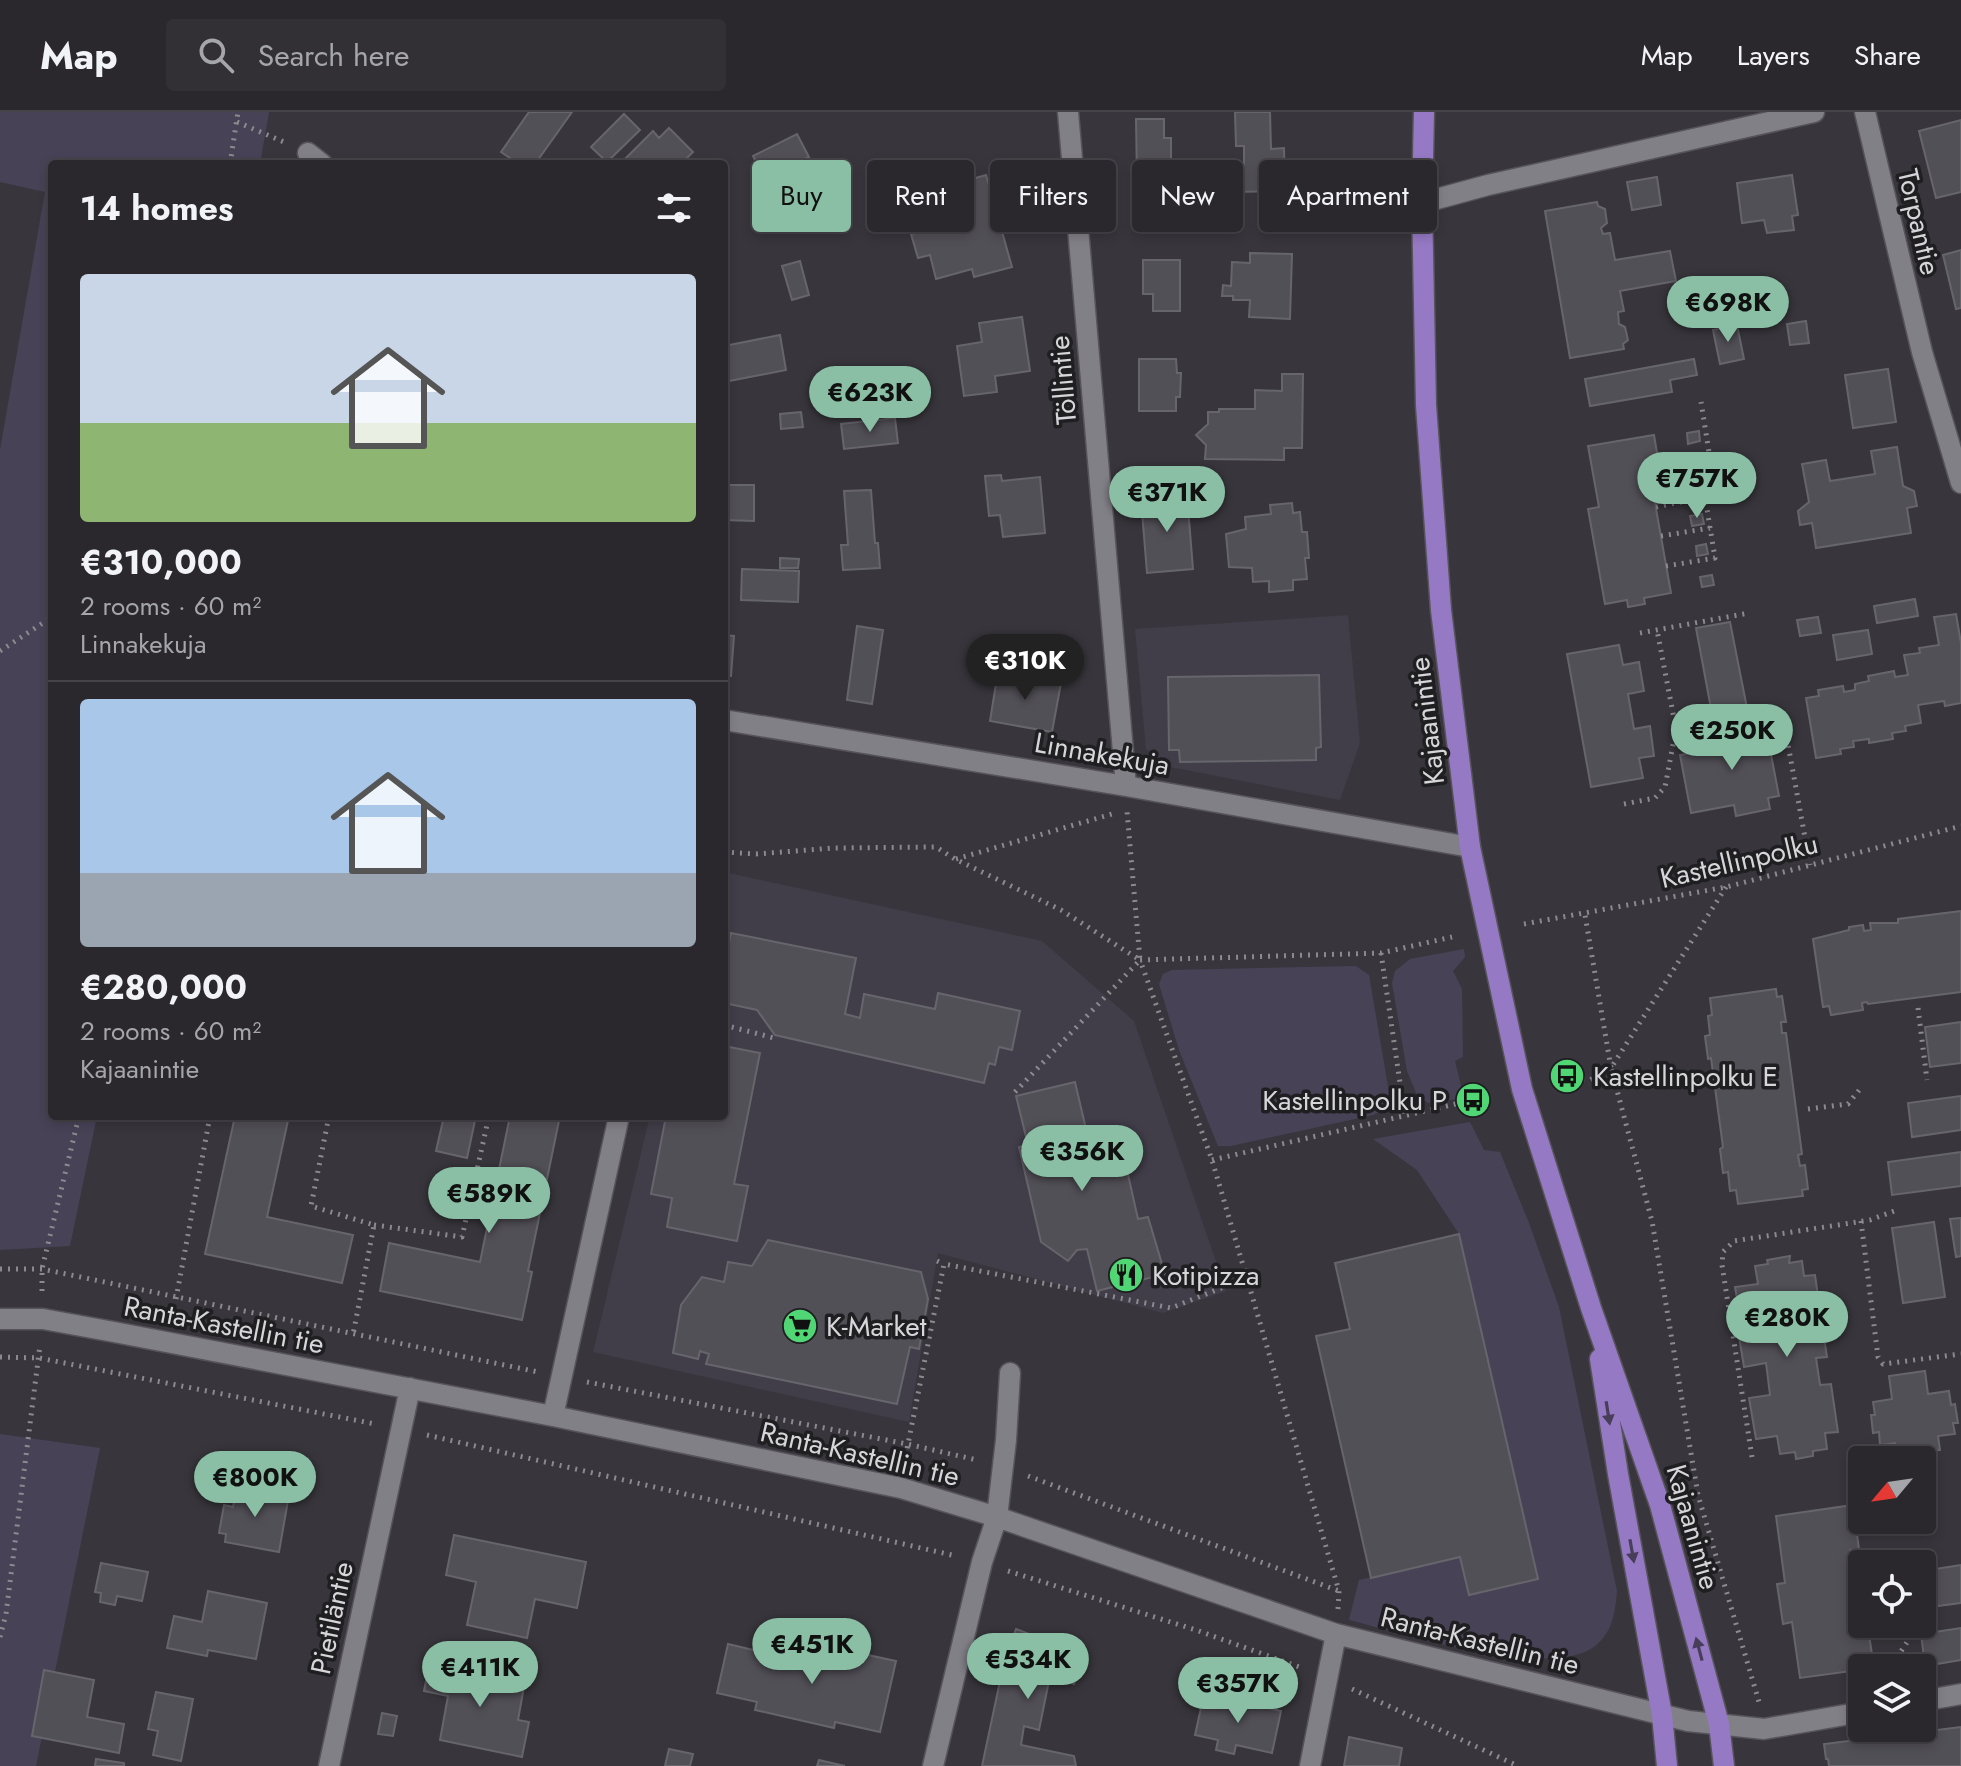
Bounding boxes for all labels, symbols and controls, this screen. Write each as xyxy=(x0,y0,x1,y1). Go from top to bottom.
search box xyxy=(166,19,726,91)
text: Map xyxy=(40,28,118,83)
icon: search xyxy=(194,33,238,77)
text: Search here xyxy=(258,34,410,77)
text: Map xyxy=(1641,35,1693,76)
text: Layers xyxy=(1737,35,1810,76)
text: Share xyxy=(1854,35,1921,76)
chip: Buy xyxy=(752,160,851,232)
chip: Rent xyxy=(867,160,974,232)
chip: Filters xyxy=(990,160,1116,232)
chip: New xyxy=(1132,160,1243,232)
chip: Apartment xyxy=(1259,160,1437,232)
street label: Torpantie xyxy=(1887,165,1951,279)
text: 14 homes xyxy=(80,184,234,233)
icon: filters xyxy=(652,186,696,230)
pin: €698K xyxy=(1672,276,1784,344)
text: €698K xyxy=(1685,283,1771,321)
icon: home xyxy=(316,326,460,470)
street label: Töllintie xyxy=(1039,334,1087,426)
pin: €623K xyxy=(814,366,926,434)
text: €623K xyxy=(827,373,913,411)
pin: €757K xyxy=(1641,452,1753,520)
text: €757K xyxy=(1655,459,1739,497)
pin: €371K xyxy=(1111,466,1223,534)
text: €371K xyxy=(1127,473,1207,511)
text: €310,000 xyxy=(80,538,242,587)
text: 2 rooms · 60 m² xyxy=(80,587,261,625)
text: Linnakekuja xyxy=(80,625,207,663)
pin: €310K xyxy=(969,634,1081,702)
text: €310K xyxy=(984,641,1066,679)
street label: Kajaanintie xyxy=(1399,655,1455,787)
pin: €250K xyxy=(1676,704,1788,772)
text: €250K xyxy=(1689,711,1775,749)
street label: Linnakekuja xyxy=(1031,722,1173,786)
icon: home xyxy=(316,751,460,895)
street label: Kastellinpolku xyxy=(1656,823,1822,899)
text: €280,000 xyxy=(80,963,247,1012)
text: 2 rooms · 60 m² xyxy=(80,1012,261,1050)
text: Kajaanintie xyxy=(80,1050,199,1088)
place label: Kastellinpolku E xyxy=(1593,1056,1778,1097)
bus stop icon: Kastellinpolku E xyxy=(1548,1057,1586,1095)
place label: Kastellinpolku P xyxy=(1262,1080,1447,1121)
bus stop icon: Kastellinpolku P xyxy=(1454,1081,1492,1119)
pin: €356K xyxy=(1026,1125,1138,1193)
text: €356K xyxy=(1039,1132,1125,1170)
pin: €589K xyxy=(433,1167,545,1235)
text: €589K xyxy=(446,1174,532,1212)
place label: Kotipizza xyxy=(1152,1255,1260,1296)
restaurant icon: Kotipizza xyxy=(1107,1256,1145,1294)
street label: Ranta-Kastellin tie xyxy=(120,1285,328,1365)
pin: €280K xyxy=(1731,1291,1843,1359)
text: €280K xyxy=(1744,1298,1830,1336)
place label: K-Market xyxy=(826,1306,927,1347)
supermarket icon: K-Market xyxy=(781,1307,819,1345)
one-way arrow xyxy=(1602,1401,1615,1426)
street label: Ranta-Kastellin tie xyxy=(756,1411,964,1497)
north arrow xyxy=(1848,1446,1936,1534)
map controls xyxy=(1848,1446,1936,1742)
pin: €800K xyxy=(199,1451,311,1519)
text: €800K xyxy=(212,1458,298,1496)
street label: Kajaanintie xyxy=(1656,1460,1730,1594)
one-way arrow xyxy=(1626,1539,1638,1564)
button: locate xyxy=(1848,1550,1936,1638)
street label: Pietiläntie xyxy=(300,1558,364,1678)
street label: Ranta-Kastellin tie xyxy=(1376,1597,1584,1685)
pin: €451K xyxy=(756,1618,868,1686)
text: €451K xyxy=(770,1625,854,1663)
pin: €534K xyxy=(972,1633,1084,1701)
one-way arrow xyxy=(1692,1637,1705,1661)
text: €534K xyxy=(985,1640,1071,1678)
pin: €411K xyxy=(424,1641,536,1709)
text: €411K xyxy=(440,1648,520,1686)
button: layers xyxy=(1848,1654,1936,1742)
pin: €357K xyxy=(1182,1657,1294,1725)
text: €357K xyxy=(1196,1664,1280,1702)

